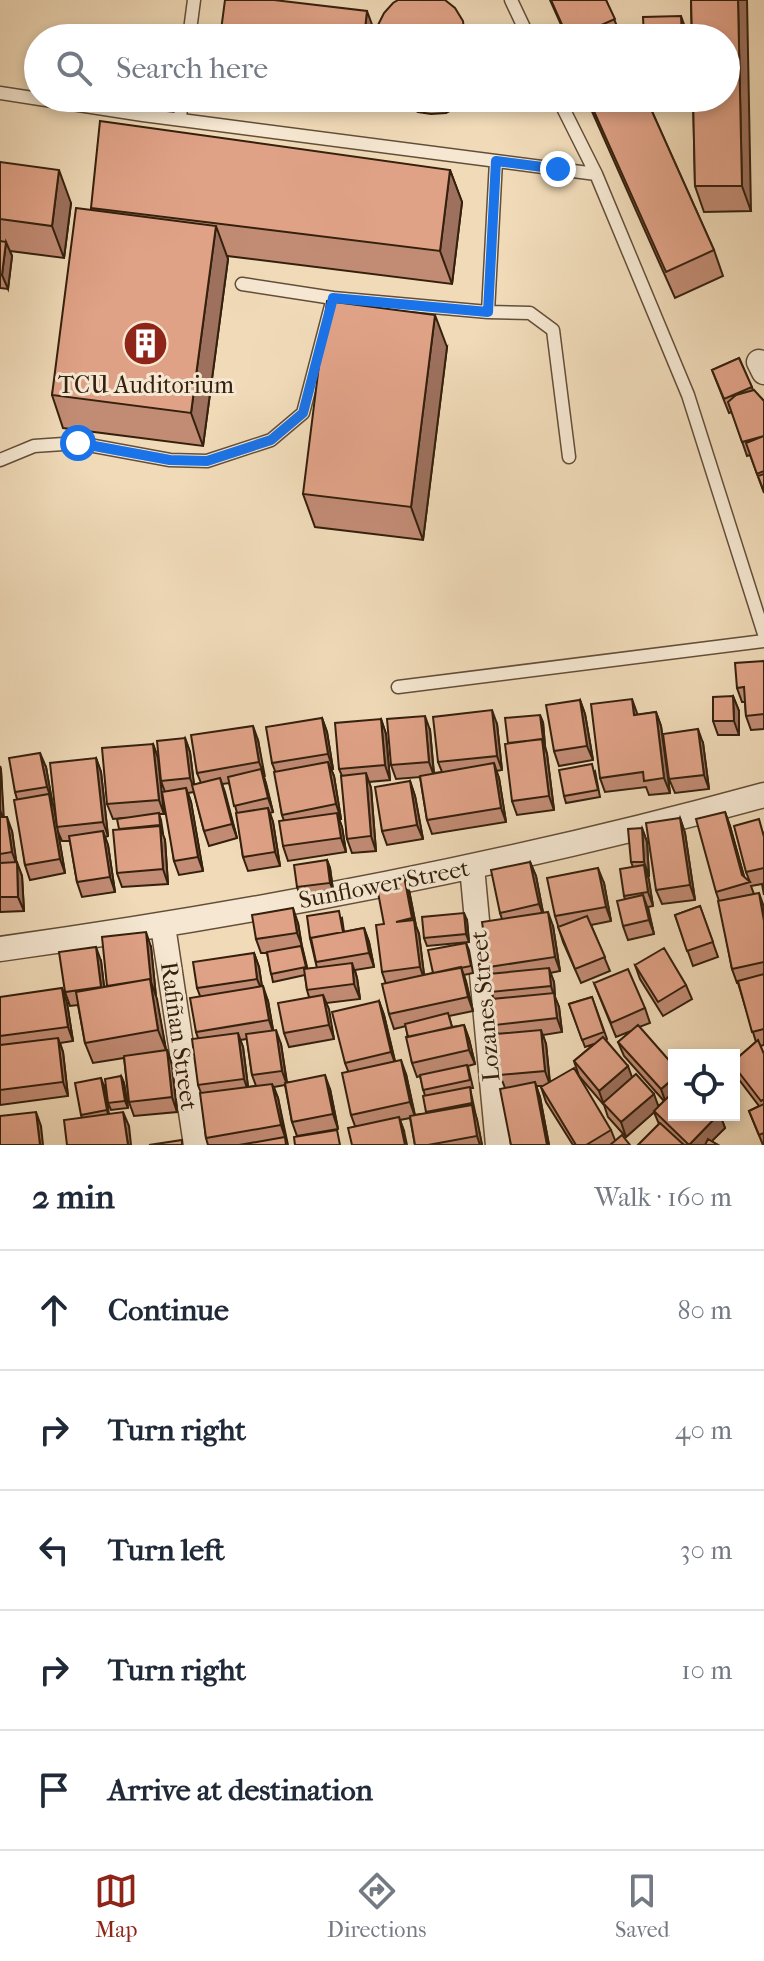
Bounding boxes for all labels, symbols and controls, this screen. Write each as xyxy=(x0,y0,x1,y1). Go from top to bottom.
search box xyxy=(24,24,740,112)
icon: search xyxy=(52,46,96,90)
text: Search here xyxy=(116,51,268,86)
route end xyxy=(540,151,576,187)
building icon: TCU Auditorium xyxy=(122,319,170,367)
place label: TCU Auditorium xyxy=(58,371,234,399)
route start xyxy=(60,425,96,461)
street label: Sunflower Street xyxy=(296,854,472,914)
street label: Lozanes Street xyxy=(464,929,506,1083)
street label: Rafiñan Street xyxy=(155,960,203,1112)
map controls xyxy=(668,1049,740,1121)
button: locate xyxy=(668,1049,740,1121)
text: 2 min xyxy=(32,1177,115,1217)
text: Walk · 160 m xyxy=(594,1182,732,1213)
icon: ahead xyxy=(32,1288,76,1332)
text: Continue xyxy=(108,1293,229,1328)
text: 80 m xyxy=(677,1295,732,1326)
icon: right xyxy=(32,1408,76,1452)
text: Turn right xyxy=(108,1413,246,1448)
text: 40 m xyxy=(675,1415,732,1446)
icon: left xyxy=(32,1528,76,1572)
text: Turn left xyxy=(108,1533,225,1568)
text: 30 m xyxy=(680,1535,732,1566)
icon: right xyxy=(32,1648,76,1692)
text: Turn right xyxy=(108,1653,246,1688)
text: 10 m xyxy=(681,1655,732,1686)
icon: arrive xyxy=(32,1768,76,1812)
text: Arrive at destination xyxy=(108,1773,373,1808)
tab: Map xyxy=(94,1869,138,1943)
tab: Directions xyxy=(327,1869,426,1943)
tab: Saved xyxy=(615,1869,670,1943)

